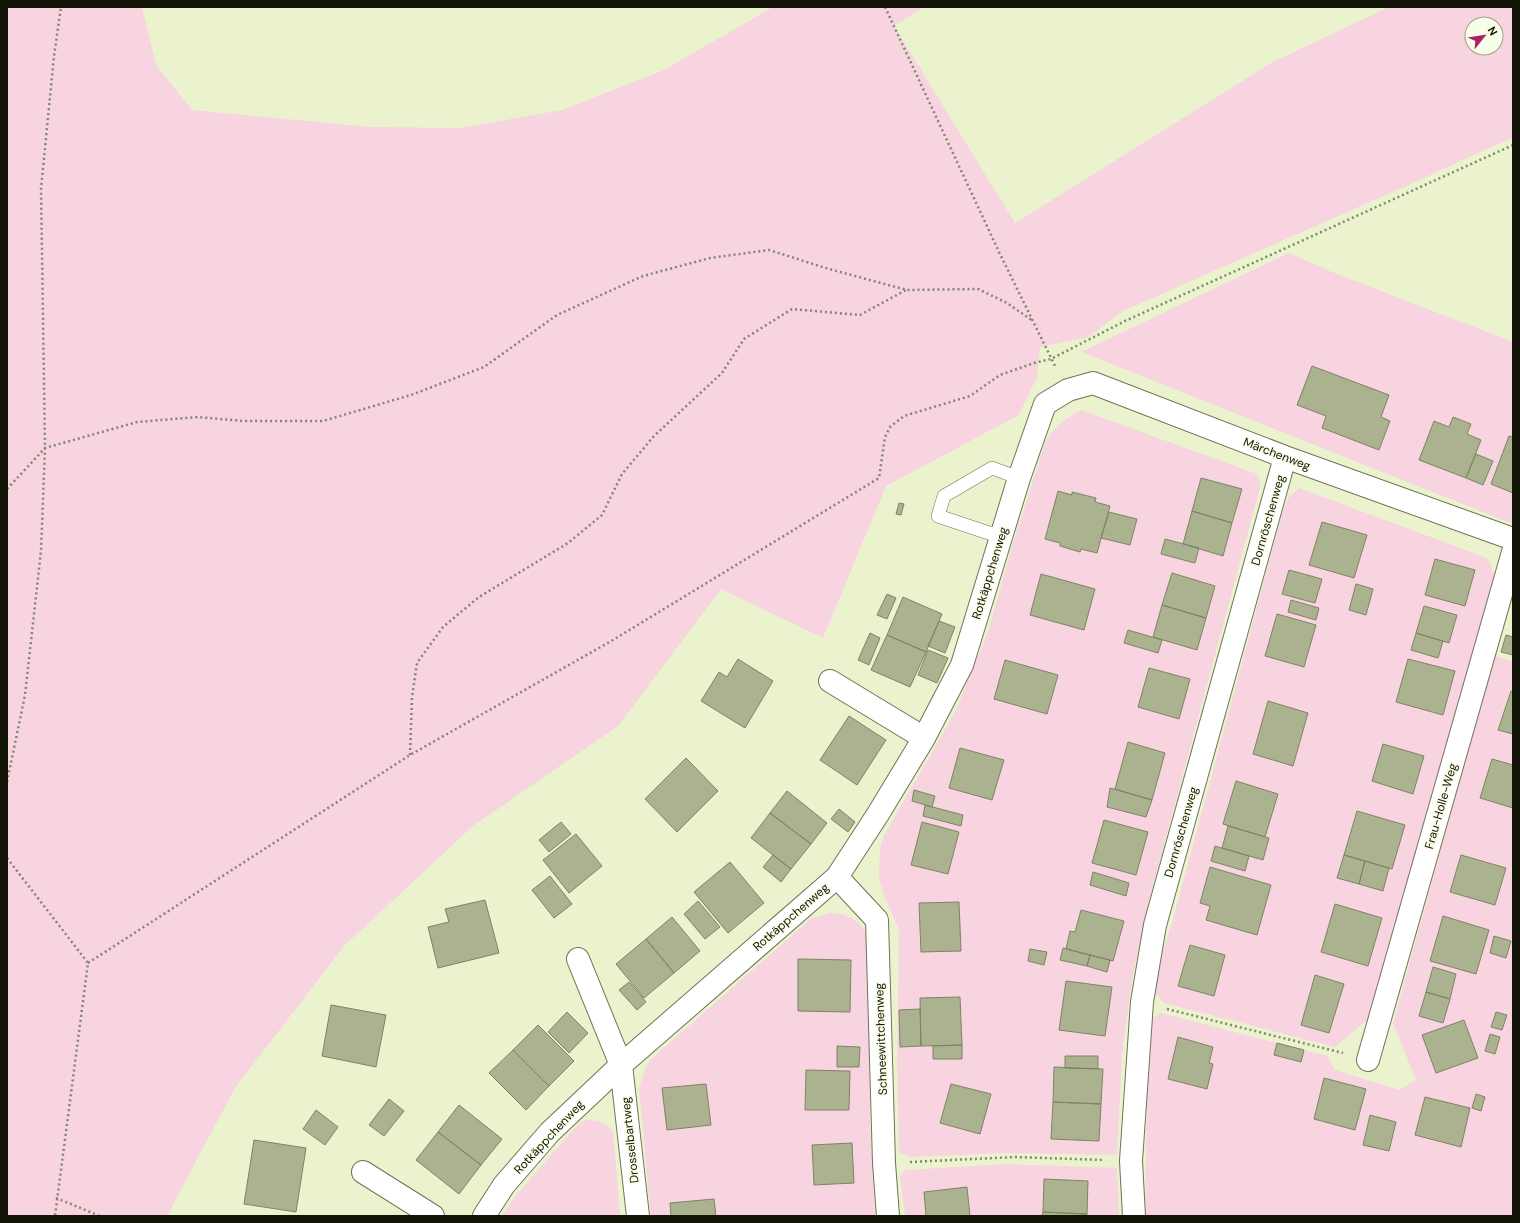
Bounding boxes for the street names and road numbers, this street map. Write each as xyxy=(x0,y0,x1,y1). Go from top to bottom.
street label: Märchenweg xyxy=(1241,434,1313,474)
street label: Dornröschenweg xyxy=(1247,472,1289,567)
street label: Rotkäppchenweg xyxy=(968,525,1012,621)
street label: Frau-Holle-Weg xyxy=(1421,761,1461,851)
street label: Dornröschenweg xyxy=(1160,784,1202,879)
street label: Rotkäppchenweg xyxy=(750,879,833,954)
street label: Schneewittchenweg xyxy=(871,982,891,1095)
street label: Rotkäppchenweg xyxy=(510,1096,588,1177)
street label: Drosselbartweg xyxy=(617,1096,642,1184)

